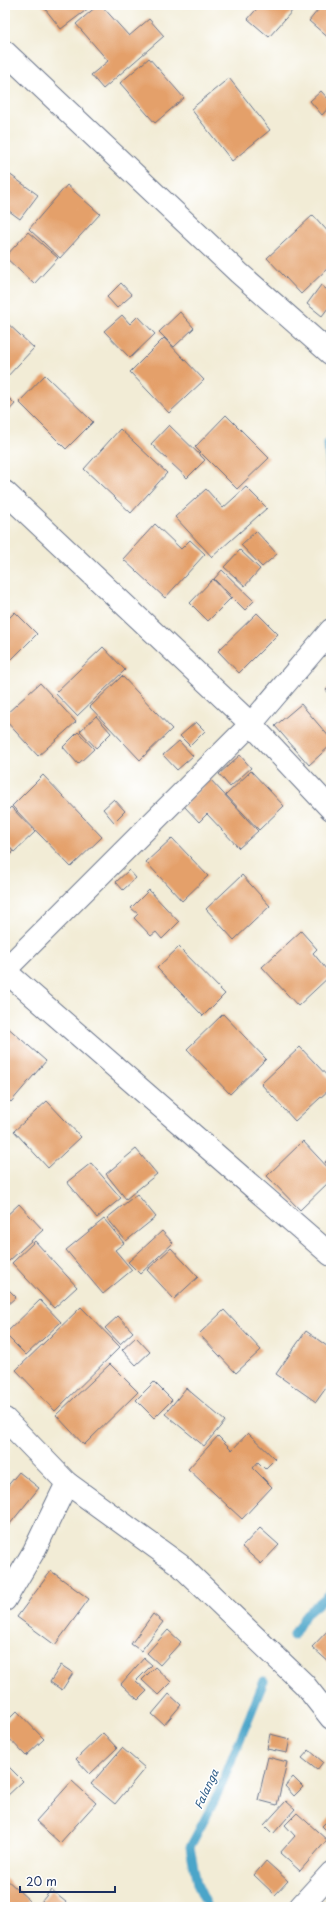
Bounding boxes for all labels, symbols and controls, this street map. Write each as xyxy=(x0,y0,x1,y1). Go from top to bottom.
water label: Falanga xyxy=(189,1765,223,1812)
scale bar xyxy=(20,1868,115,1894)
text: 20 m xyxy=(26,1872,57,1890)

